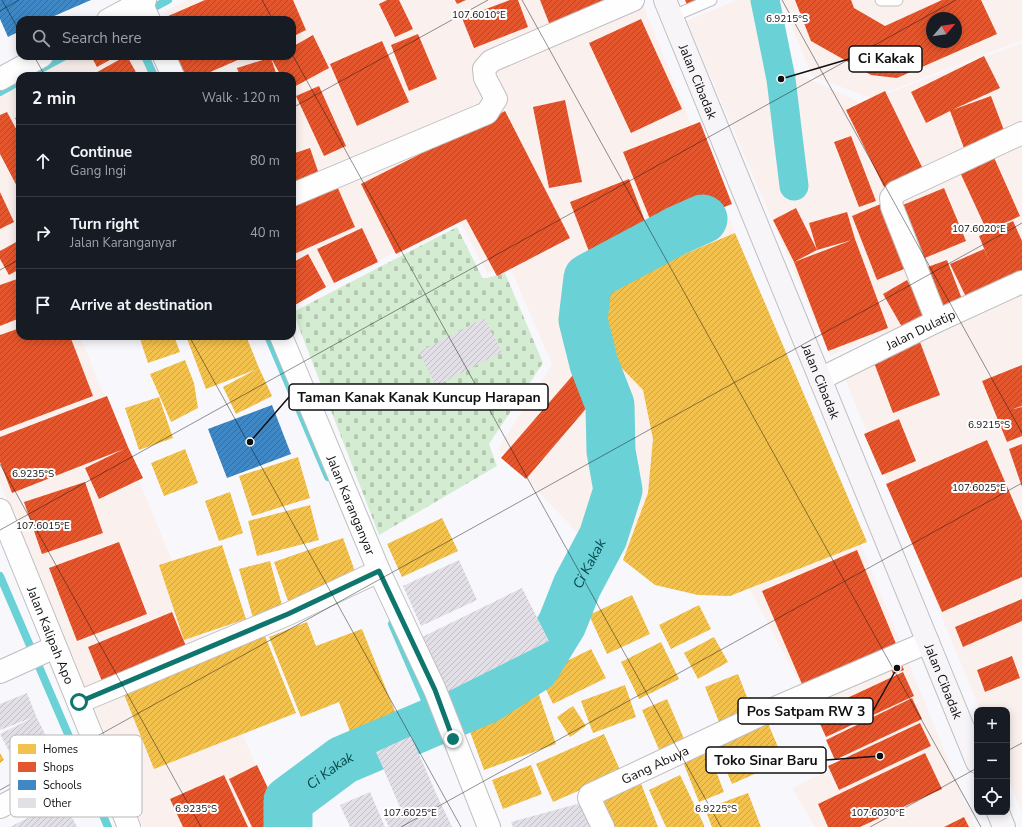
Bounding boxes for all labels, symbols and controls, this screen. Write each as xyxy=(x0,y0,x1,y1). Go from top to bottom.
text: 107.6010°E xyxy=(452,8,506,22)
text: 6.9215°S xyxy=(766,12,808,26)
north arrow xyxy=(926,12,962,48)
search box xyxy=(16,16,296,60)
icon: search xyxy=(30,27,52,49)
text: Search here xyxy=(62,28,142,48)
street label: Jalan Cibadak xyxy=(674,41,721,123)
callout: Ci Kakak xyxy=(849,46,922,72)
text: Ci Kakak xyxy=(858,49,915,68)
text: 2 min xyxy=(32,87,76,110)
text: Walk · 120 m xyxy=(202,89,280,107)
text: Continue xyxy=(70,142,132,162)
icon: ahead xyxy=(32,150,54,172)
text: 80 m xyxy=(250,152,280,170)
text: Gang Ingi xyxy=(70,162,126,180)
text: Turn right xyxy=(70,214,139,234)
icon: right xyxy=(32,222,54,244)
text: 107.6020°E xyxy=(952,222,1006,236)
text: 40 m xyxy=(250,224,280,242)
text: Jalan Karanganyar xyxy=(70,234,176,252)
icon: arrive xyxy=(32,294,54,316)
text: Arrive at destination xyxy=(70,295,213,315)
street label: Jalan Dulatip xyxy=(882,306,959,355)
street label: Jalan Cibadak xyxy=(796,340,844,422)
callout: Taman Kanak Kanak Kuncup Harapan xyxy=(289,384,548,410)
text: Taman Kanak Kanak Kuncup Harapan xyxy=(297,388,541,407)
text: 6.9215°S xyxy=(968,418,1010,432)
street label: Jalan Karanganyar xyxy=(321,452,379,558)
text: 6.9235°S xyxy=(12,467,54,481)
text: 107.6025°E xyxy=(952,481,1006,495)
text: 107.6015°E xyxy=(16,519,70,533)
water label: Ci Kakak xyxy=(568,535,611,592)
street label: Jalan Kalipah Apo xyxy=(22,583,78,687)
street label: Jalan Cibadak xyxy=(919,640,967,722)
route start xyxy=(70,693,88,711)
callout: Pos Satpam RW 3 xyxy=(738,698,873,724)
text: Pos Satpam RW 3 xyxy=(747,702,865,721)
map controls xyxy=(974,707,1010,815)
button: + xyxy=(974,707,1010,743)
route end xyxy=(444,730,462,748)
legend xyxy=(10,735,142,817)
text: Homes xyxy=(43,742,78,757)
street label: Gang Abuya xyxy=(619,742,692,789)
button: − xyxy=(974,743,1010,779)
water label: Ci Kakak xyxy=(303,747,357,794)
callout: Toko Sinar Baru xyxy=(706,747,826,773)
text: Toko Sinar Baru xyxy=(714,751,818,770)
text: Shops xyxy=(43,760,74,775)
text: Schools xyxy=(43,778,82,793)
button: locate xyxy=(974,779,1010,815)
text: Other xyxy=(43,796,71,811)
text: 6.9235°S xyxy=(175,802,217,816)
text: 6.9225°S xyxy=(695,802,737,816)
text: 107.6025°E xyxy=(383,806,437,820)
text: 107.6030°E xyxy=(851,806,905,820)

